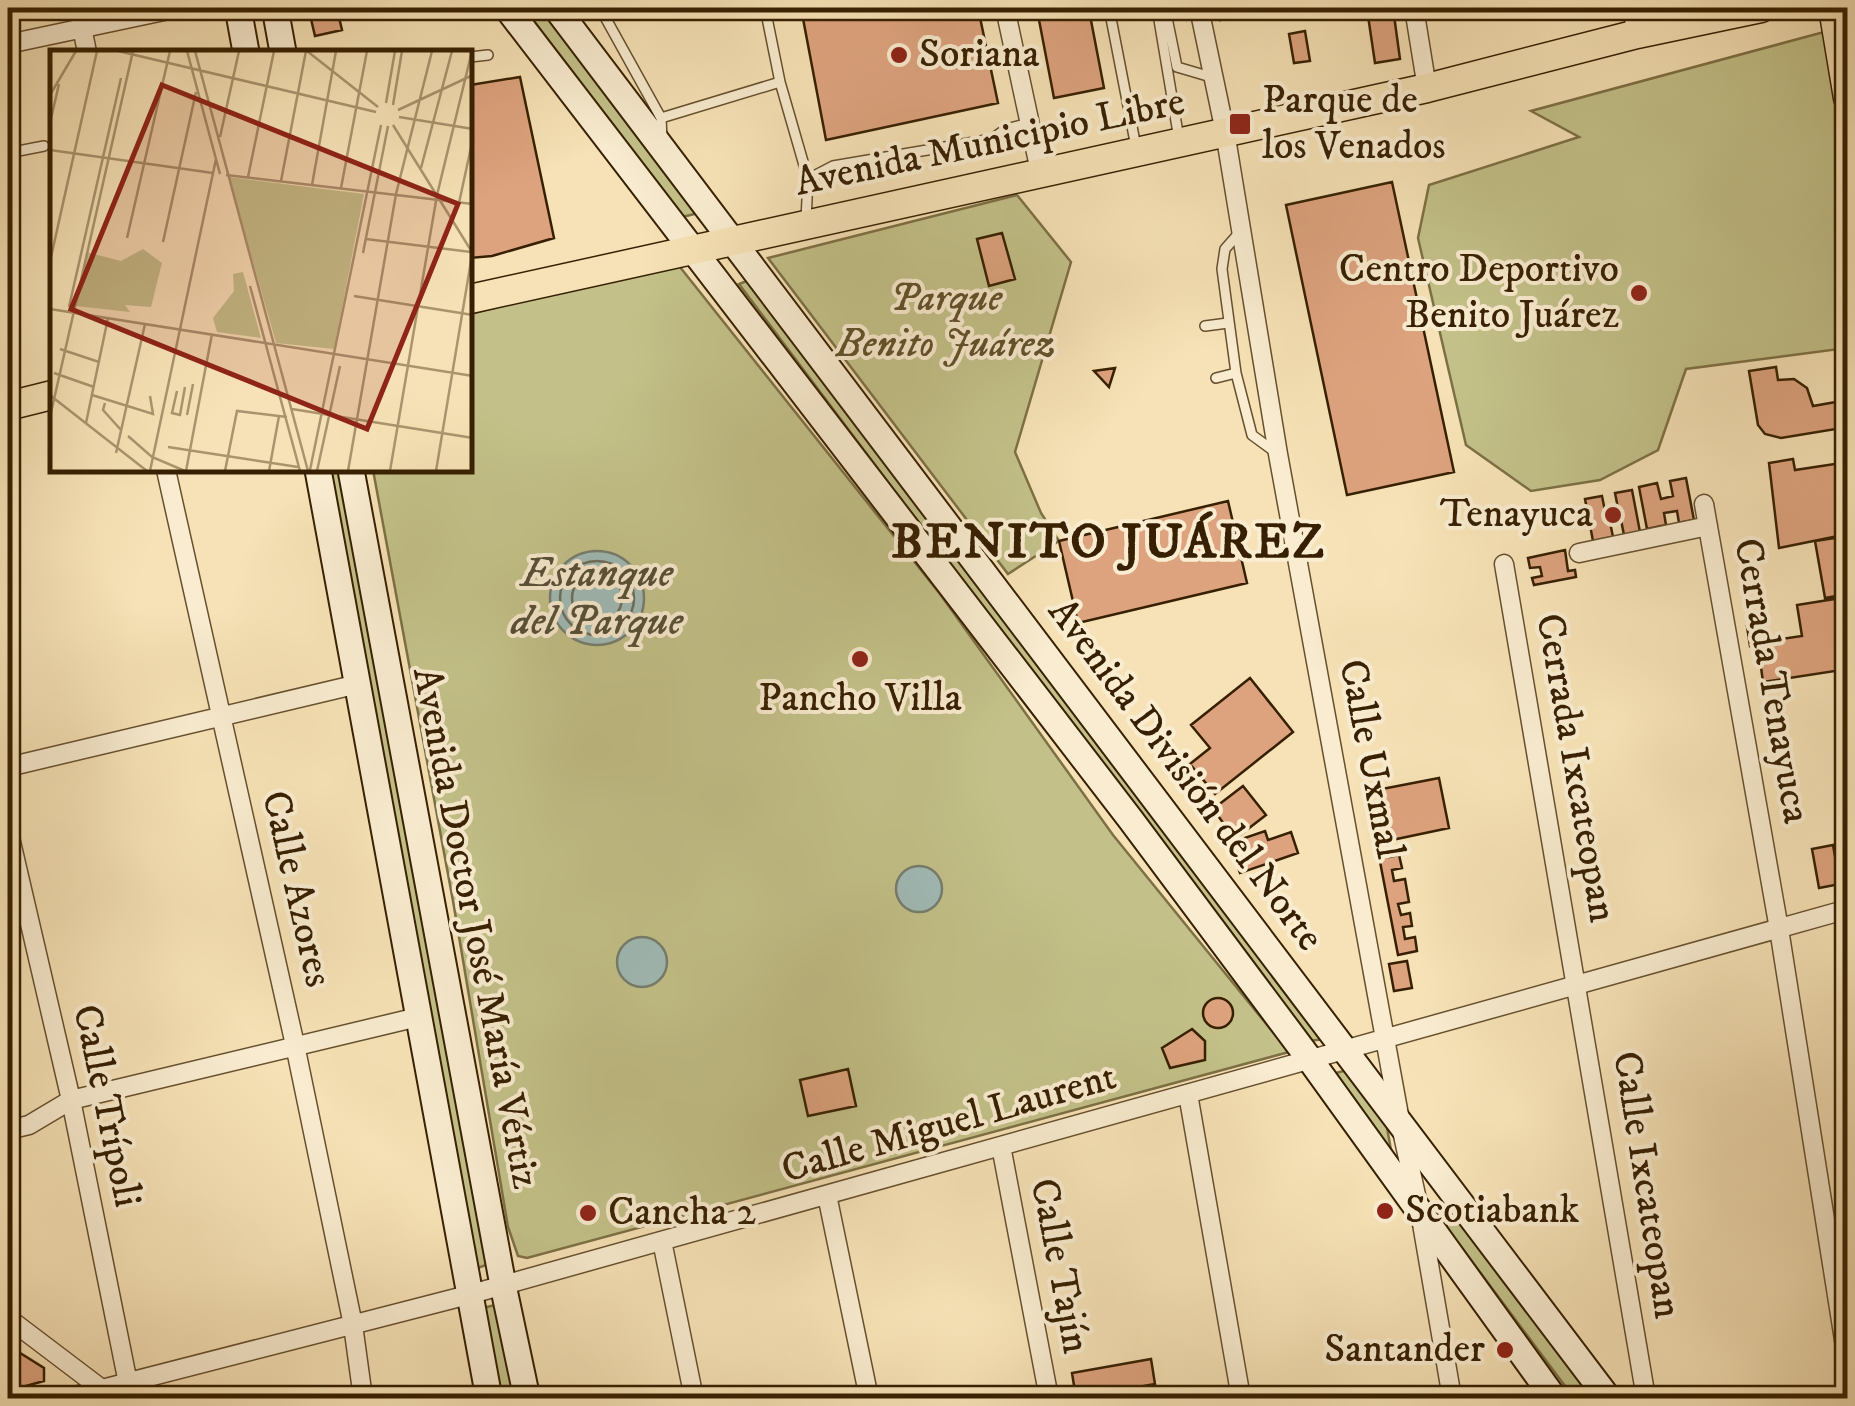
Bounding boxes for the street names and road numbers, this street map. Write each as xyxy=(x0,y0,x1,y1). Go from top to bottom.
street label: Avenida Municipio Libre xyxy=(791,77,1189,209)
street label: Cerrada Tenayuca xyxy=(1721,535,1821,827)
street label: Avenida División del Norte xyxy=(1036,589,1334,961)
street label: Cerrada Ixcateopan xyxy=(1523,610,1627,926)
street label: Calle Uxmal xyxy=(1326,655,1414,863)
street label: Avenida Doctor José María Vértiz xyxy=(400,663,550,1193)
street label: Calle Azores xyxy=(249,786,343,992)
street label: Calle Trípoli xyxy=(60,1000,152,1212)
street label: Calle Ixcateopan xyxy=(1600,1048,1692,1322)
street label: Calle Miguel Laurent xyxy=(776,1052,1122,1196)
street label: Calle Tajín xyxy=(1018,1174,1100,1358)

